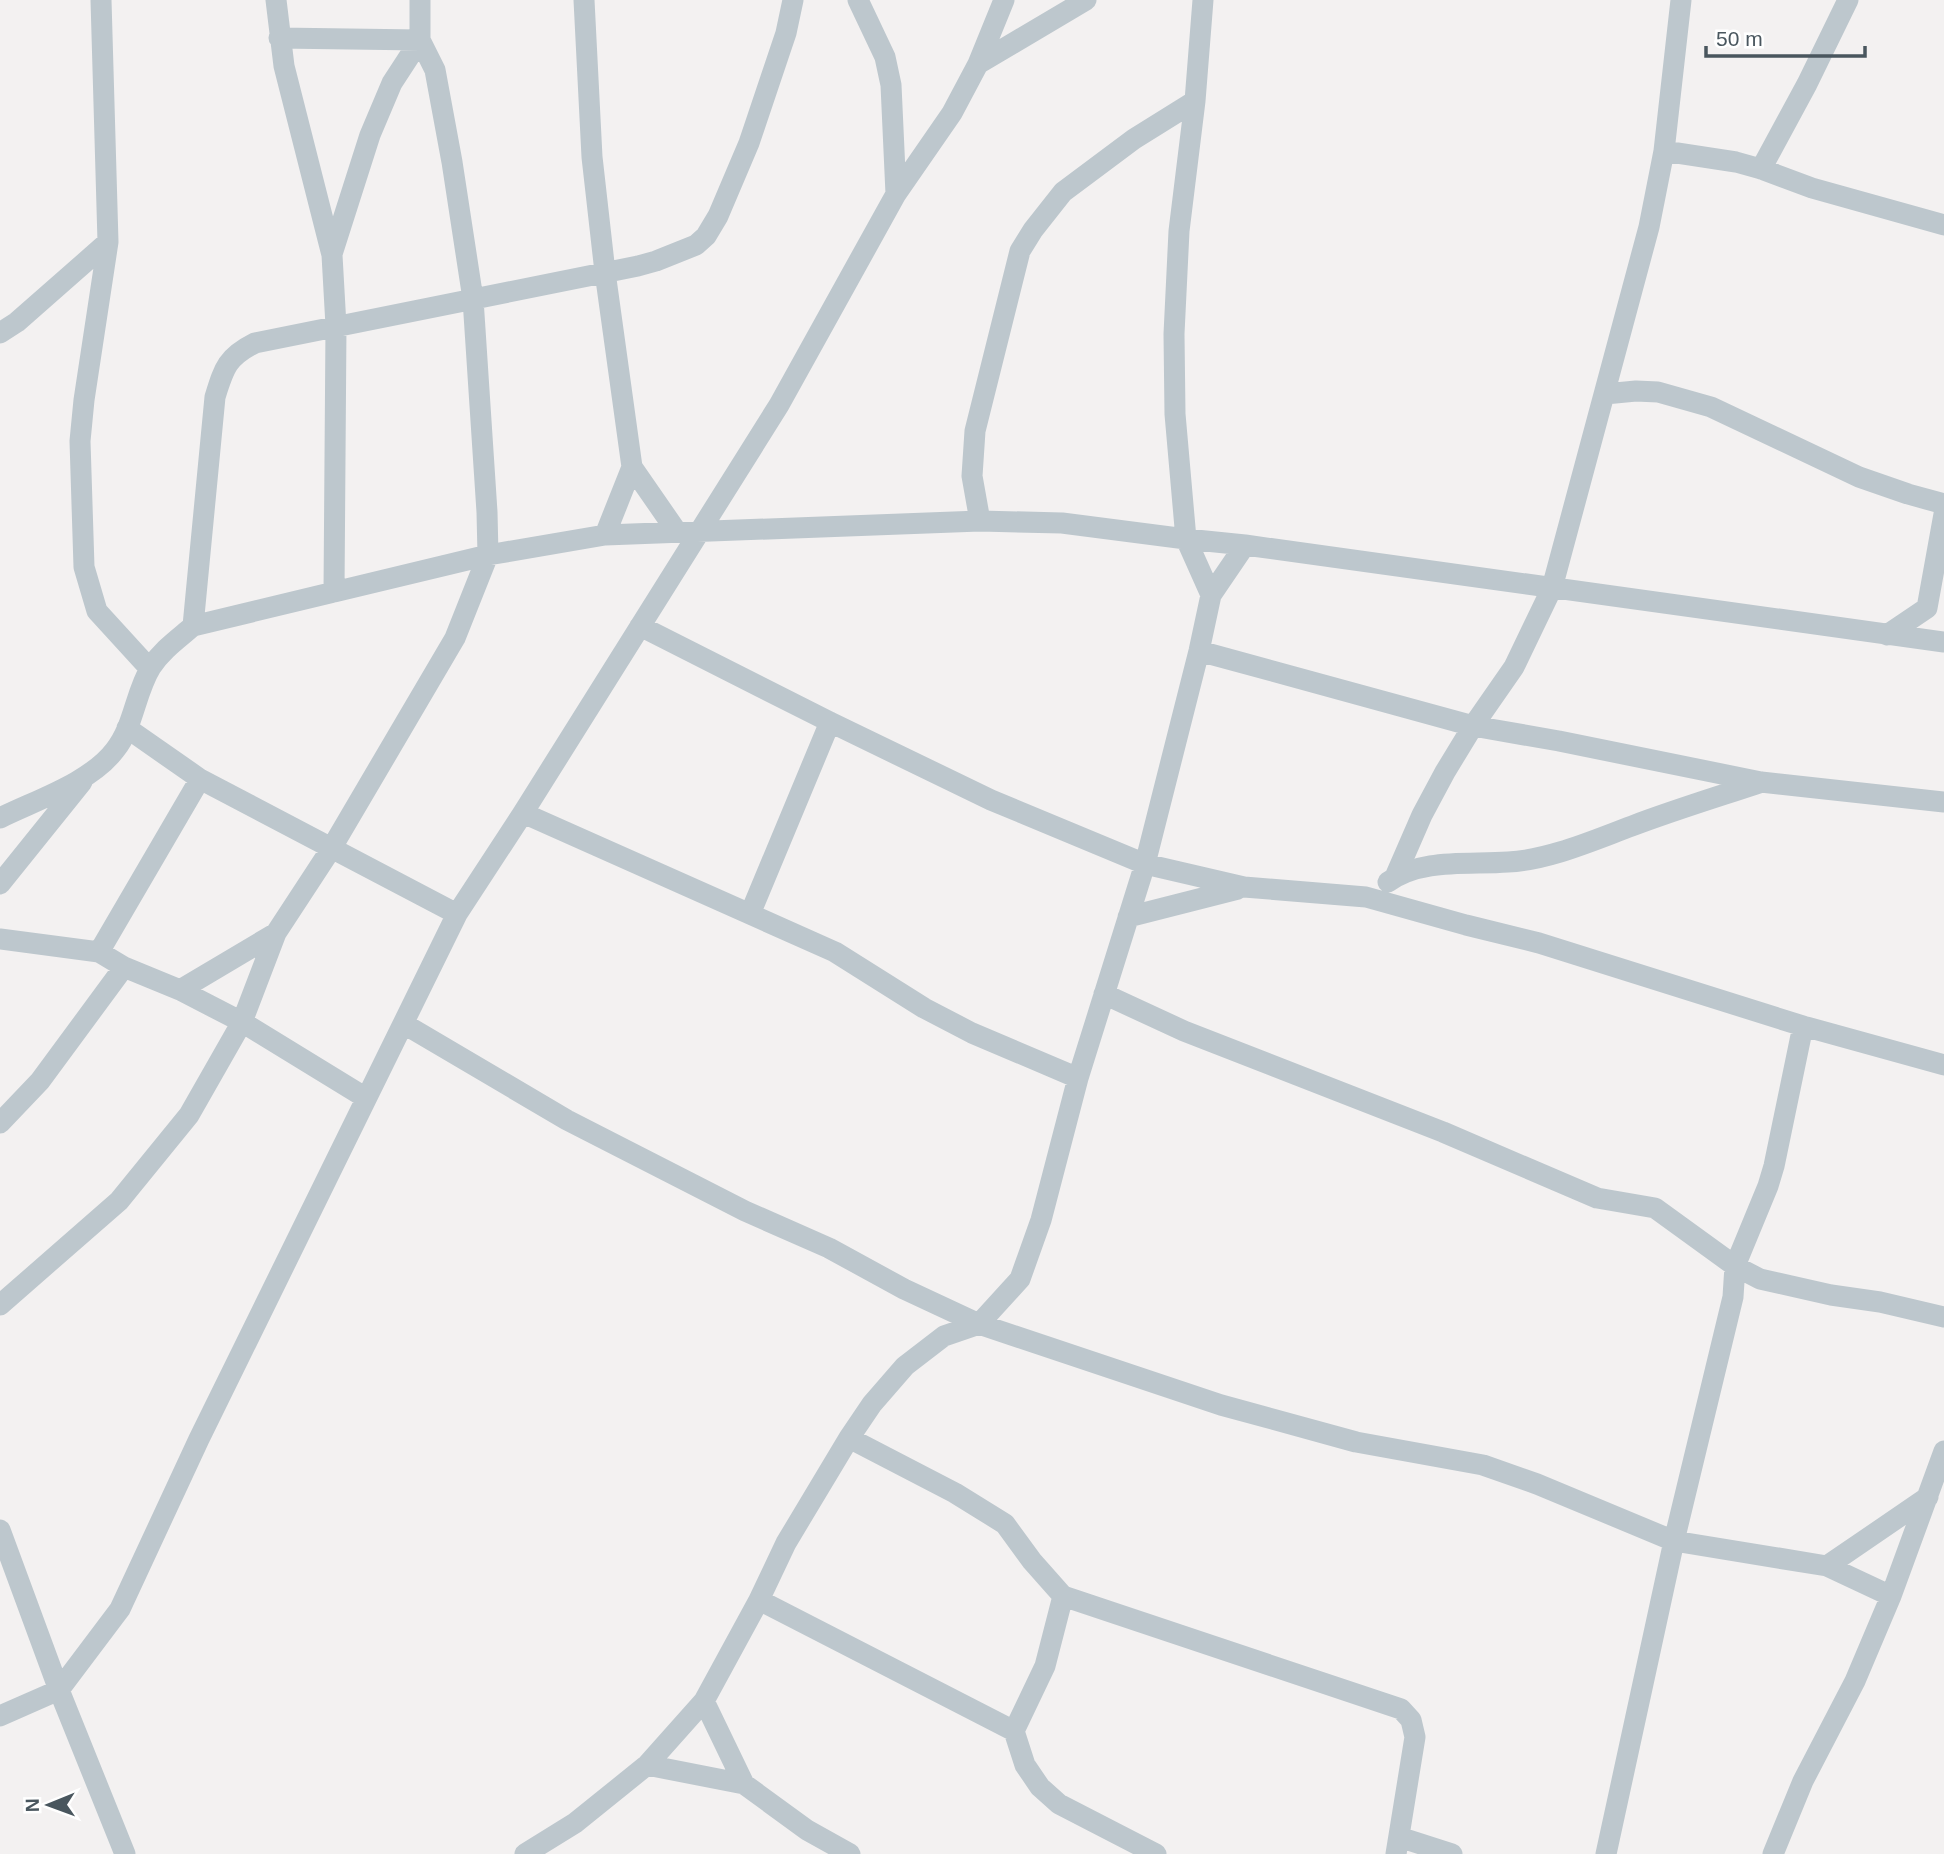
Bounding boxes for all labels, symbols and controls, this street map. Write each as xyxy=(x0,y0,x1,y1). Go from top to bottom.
scale bar xyxy=(1706,14,1865,58)
text: 50 m xyxy=(1716,27,1763,50)
north arrow xyxy=(14,1770,84,1840)
text: N xyxy=(22,1798,43,1812)

